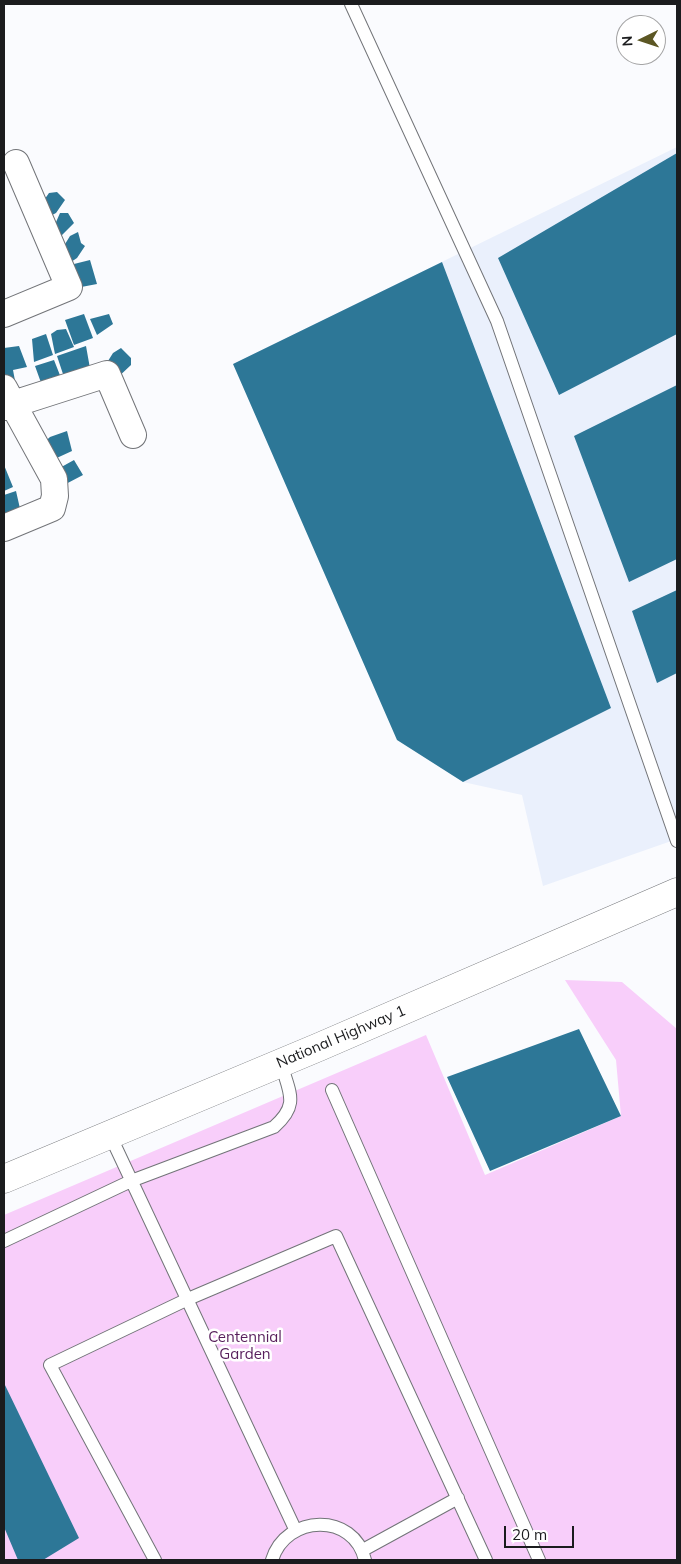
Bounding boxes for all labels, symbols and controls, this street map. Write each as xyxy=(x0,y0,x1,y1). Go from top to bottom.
north arrow xyxy=(616,15,666,65)
text: N xyxy=(618,35,636,47)
street label: National Highway 1 xyxy=(274,1002,408,1072)
park label: Centennial Garden xyxy=(208,1328,282,1363)
scale bar xyxy=(506,1516,576,1548)
text: 20 m xyxy=(512,1525,547,1544)

